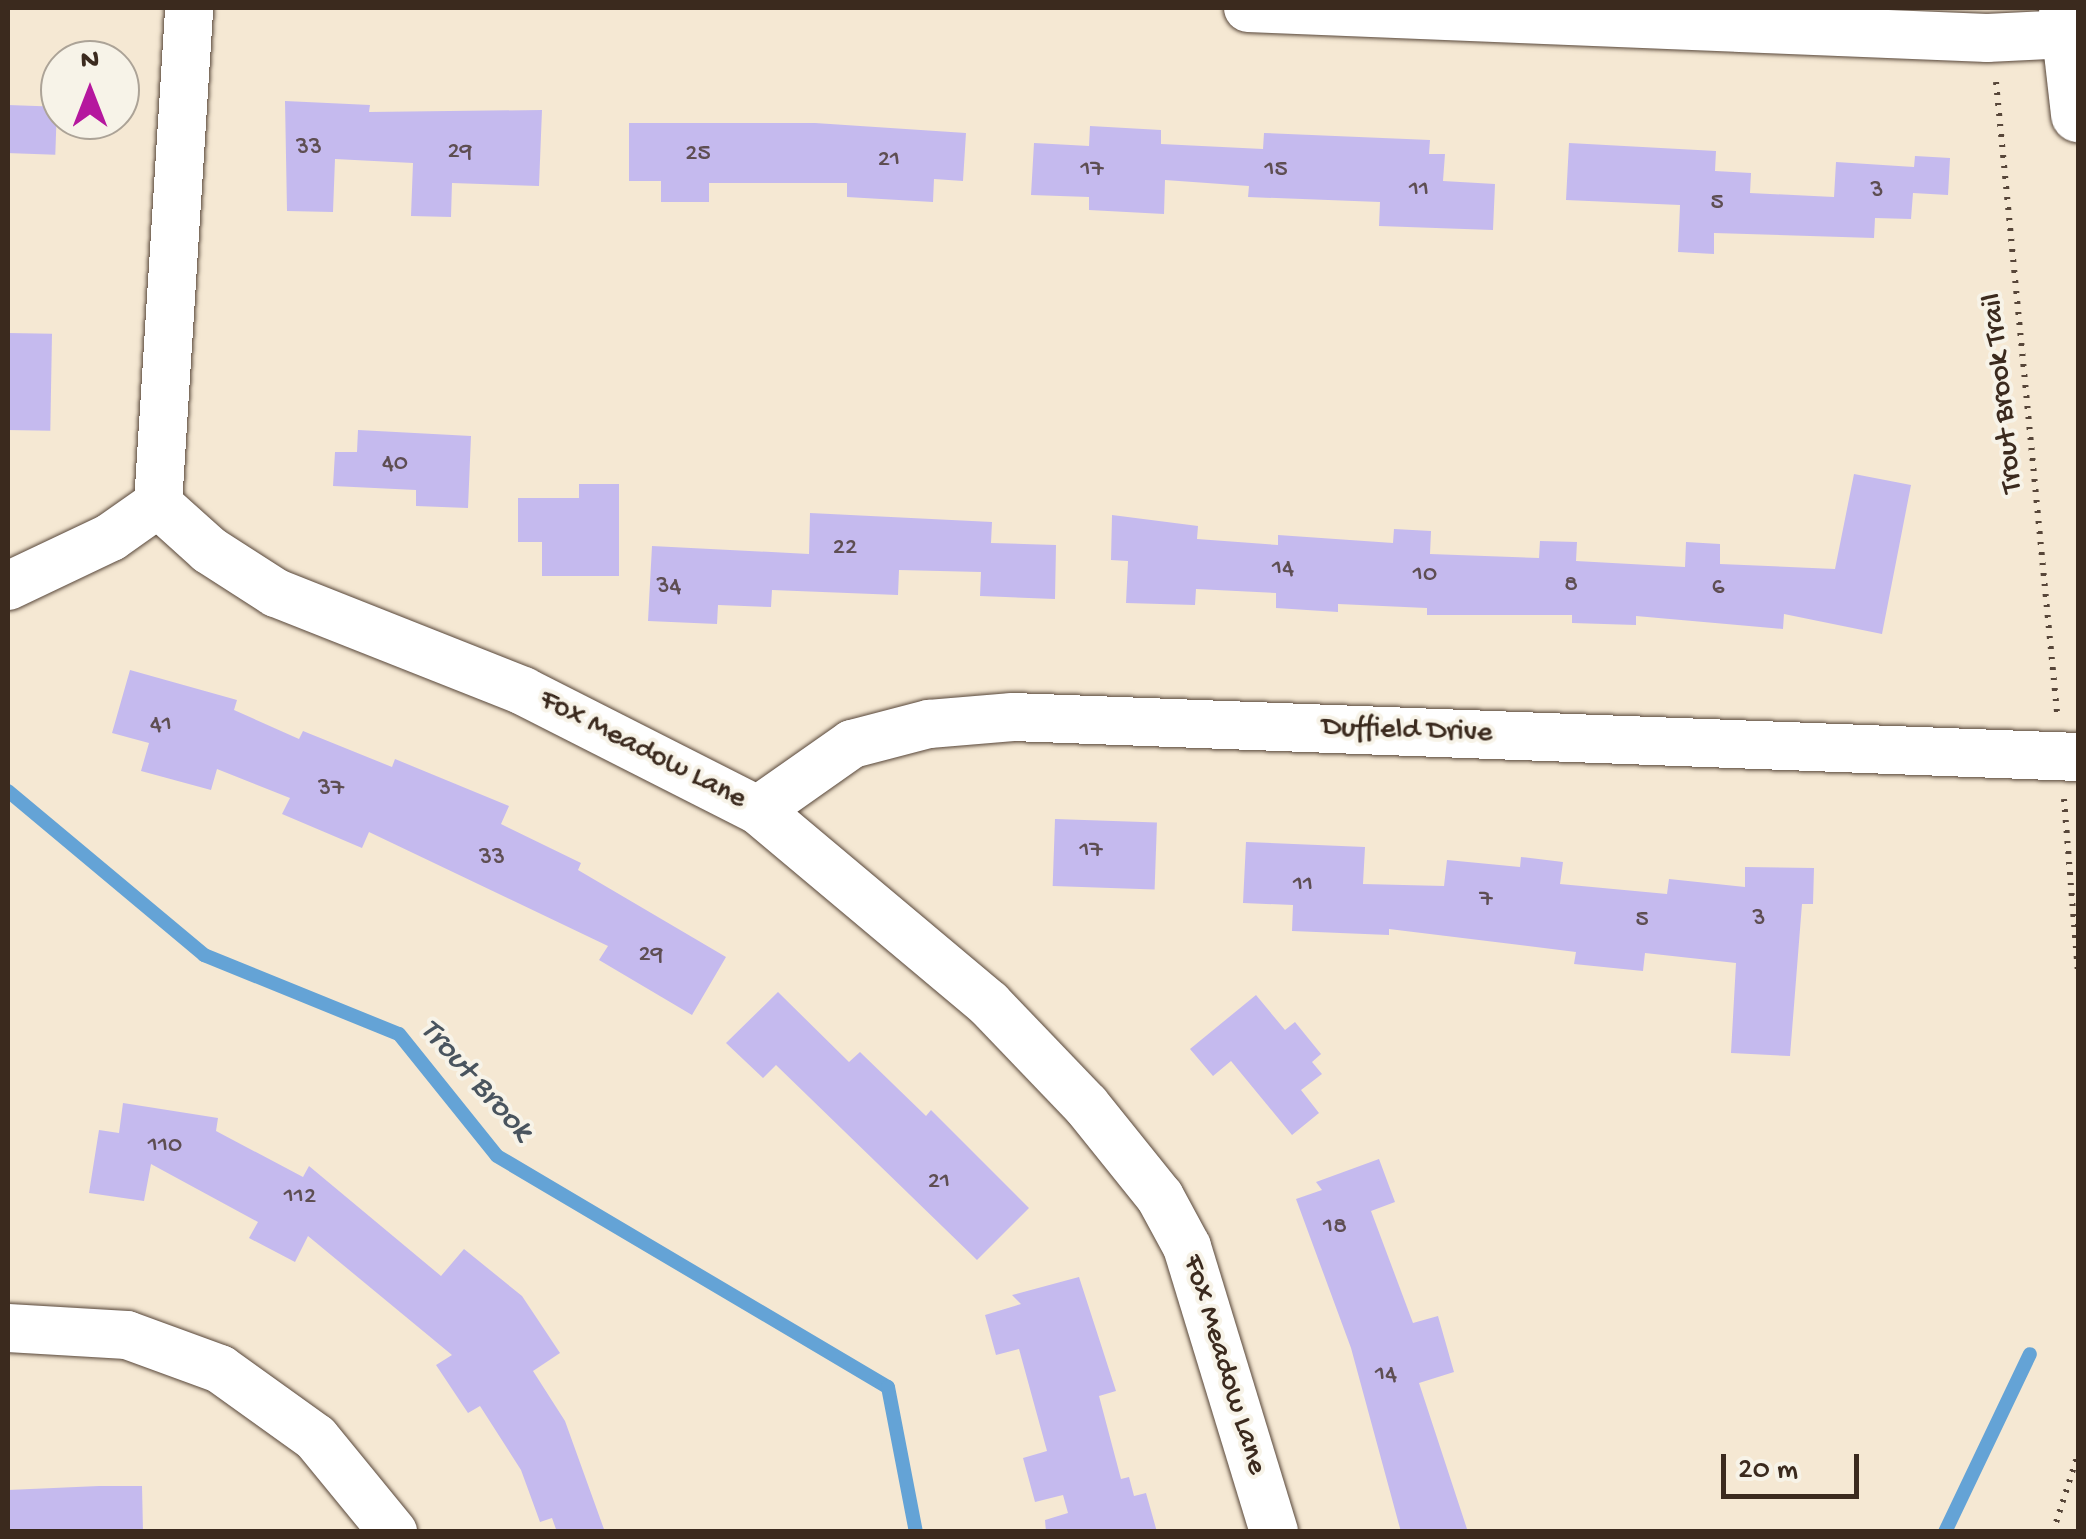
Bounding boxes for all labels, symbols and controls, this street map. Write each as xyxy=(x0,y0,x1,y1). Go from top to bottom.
north arrow xyxy=(40,40,140,140)
text: N xyxy=(81,45,99,78)
house number: 33 xyxy=(296,134,322,164)
house number: 29 xyxy=(448,138,472,168)
house number: 25 xyxy=(685,140,711,170)
house number: 21 xyxy=(878,146,900,176)
house number: 17 xyxy=(1080,156,1104,186)
house number: 15 xyxy=(1264,156,1288,186)
house number: 11 xyxy=(1409,176,1429,206)
house number: 3 xyxy=(1871,177,1883,207)
house number: 5 xyxy=(1710,189,1724,219)
street label: Trout Brook Trail xyxy=(1976,291,2032,495)
house number: 40 xyxy=(382,450,408,480)
house number: 22 xyxy=(833,534,857,564)
house number: 14 xyxy=(1272,555,1294,585)
house number: 10 xyxy=(1413,561,1437,591)
house number: 8 xyxy=(1564,571,1578,601)
house number: 34 xyxy=(657,573,681,603)
house number: 6 xyxy=(1712,574,1724,604)
street label: Fox Meadow Lane xyxy=(532,683,752,819)
house number: 41 xyxy=(150,711,172,741)
street label: Duffield Drive xyxy=(1321,711,1493,753)
house number: 37 xyxy=(318,775,344,805)
house number: 17 xyxy=(1079,837,1103,867)
house number: 33 xyxy=(479,844,505,874)
house number: 11 xyxy=(1293,871,1313,901)
house number: 7 xyxy=(1479,886,1493,916)
house number: 3 xyxy=(1753,905,1765,935)
house number: 5 xyxy=(1635,906,1649,936)
house number: 29 xyxy=(639,941,663,971)
water label: Trout Brook xyxy=(410,1012,540,1150)
house number: 110 xyxy=(148,1132,182,1162)
house number: 21 xyxy=(928,1168,950,1198)
house number: 112 xyxy=(284,1183,316,1213)
house number: 18 xyxy=(1323,1213,1347,1243)
street label: Fox Meadow Lane xyxy=(1173,1251,1273,1479)
house number: 14 xyxy=(1375,1361,1397,1391)
scale bar xyxy=(1726,1434,1864,1496)
text: 20 m xyxy=(1738,1454,1798,1489)

